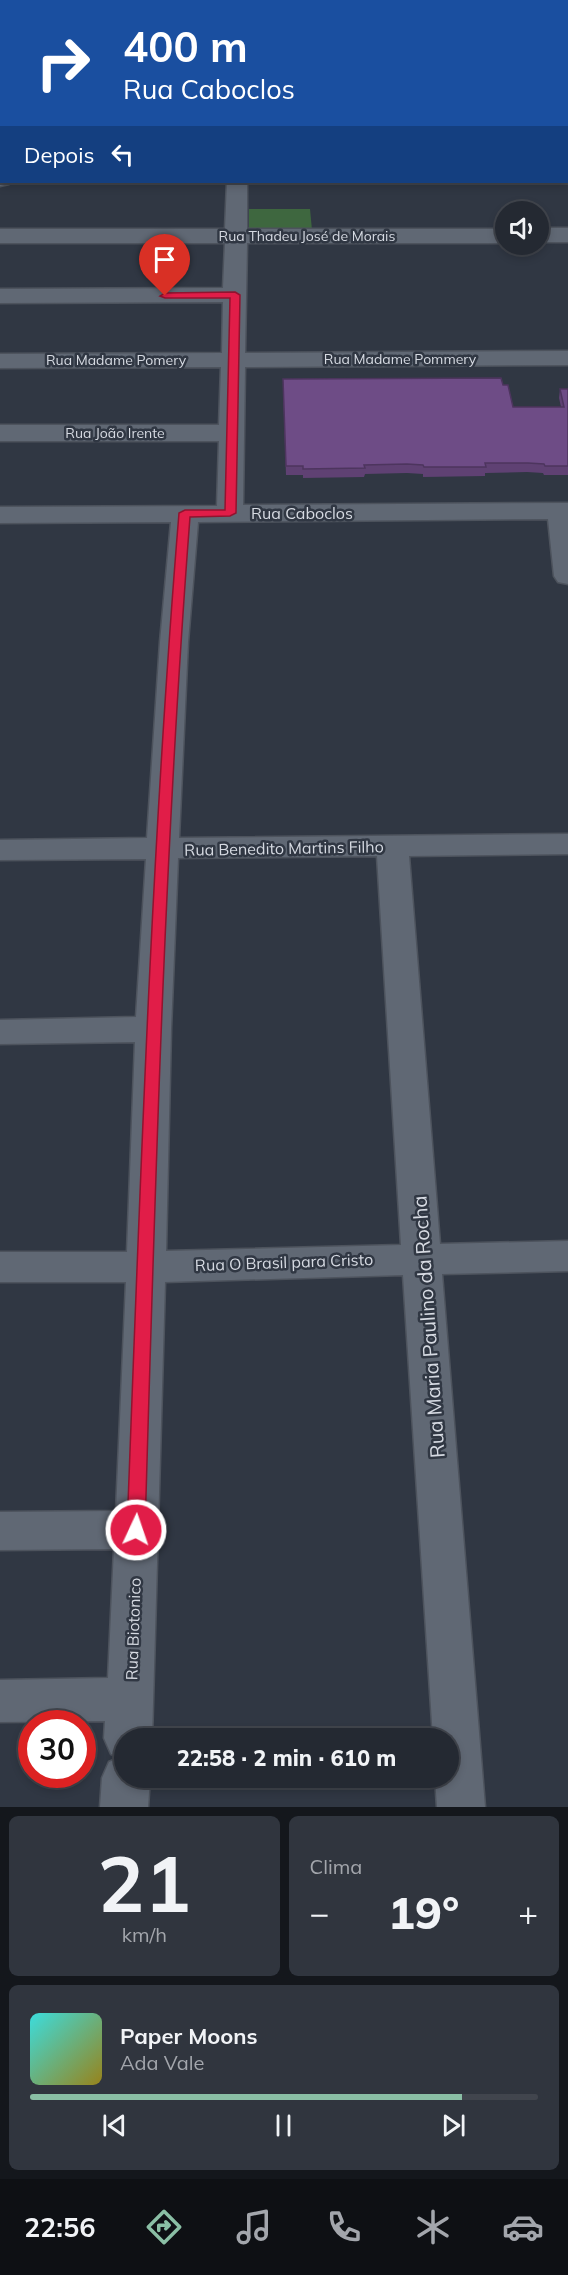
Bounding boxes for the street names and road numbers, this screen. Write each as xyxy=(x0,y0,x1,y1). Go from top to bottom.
street label: Rua Thadeu José de Morais xyxy=(219,227,395,245)
street label: Rua Madame Pommery xyxy=(324,350,477,368)
street label: Rua Madame Pomery xyxy=(46,351,187,369)
street label: Rua João Irente xyxy=(65,424,165,442)
street label: Rua Caboclos xyxy=(251,503,353,523)
street label: Rua Benedito Martins Filho xyxy=(184,836,384,860)
street label: Rua Maria Paulino da Rocha xyxy=(406,1195,450,1459)
street label: Rua O Brasil para Cristo xyxy=(195,1249,373,1275)
street label: Rua Biotonico xyxy=(121,1577,145,1681)

